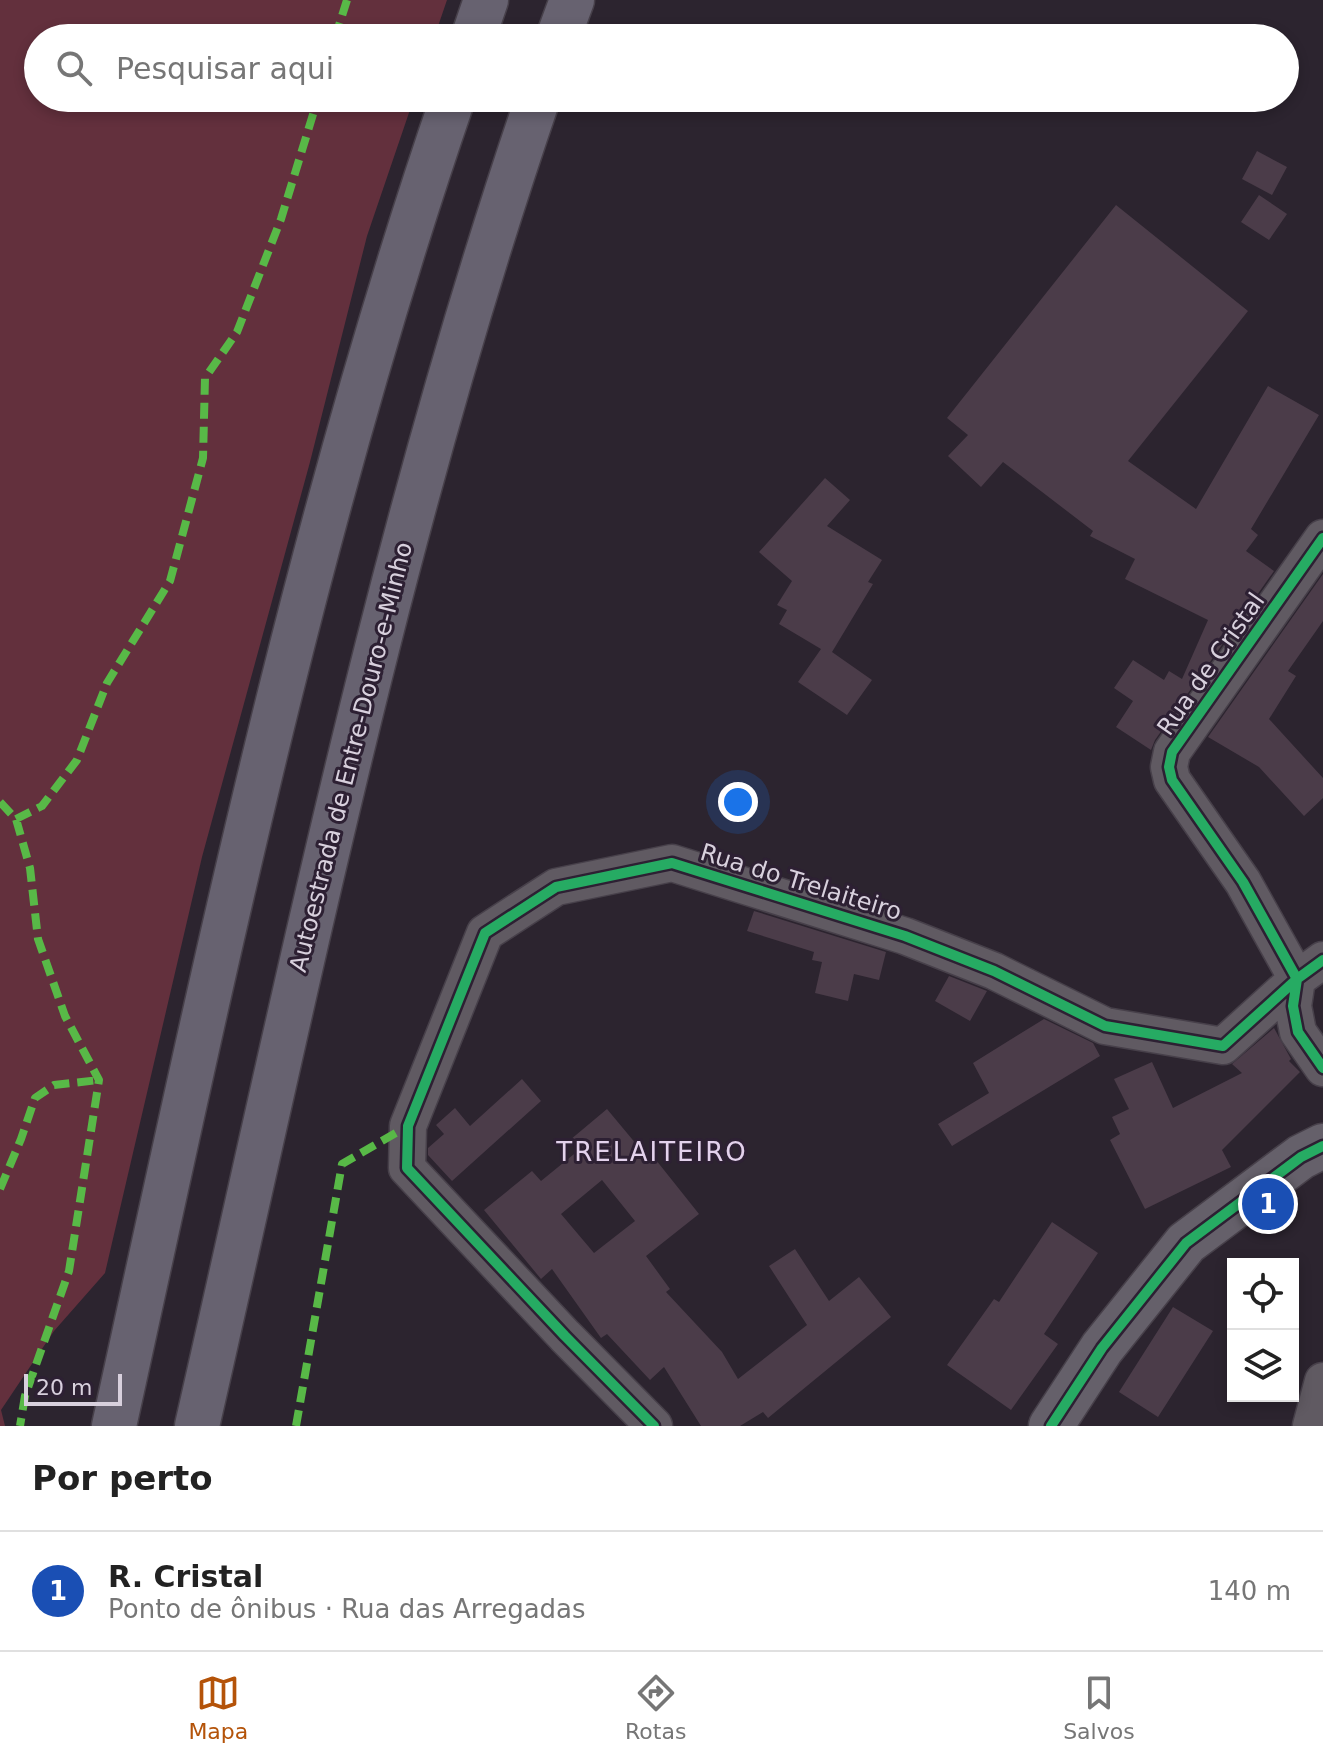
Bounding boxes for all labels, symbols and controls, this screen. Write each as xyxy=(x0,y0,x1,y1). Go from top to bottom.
search box xyxy=(24,24,1299,112)
icon: search xyxy=(52,46,96,90)
text: Pesquisar aqui xyxy=(116,51,334,86)
street label: Autoestrada de Entre-Douro-e-Minho xyxy=(284,539,418,975)
street label: Rua de Cristal xyxy=(1152,587,1270,741)
your location xyxy=(718,782,758,822)
street label: Rua do Trelaiteiro xyxy=(697,838,905,926)
district label: TRELAITEIRO xyxy=(555,1137,748,1167)
pin: 1 xyxy=(1242,1174,1294,1234)
map controls xyxy=(1227,1258,1299,1402)
button: locate xyxy=(1227,1258,1299,1330)
button: layers xyxy=(1227,1330,1299,1402)
scale bar xyxy=(24,1370,122,1406)
text: 20 m xyxy=(36,1375,92,1400)
text: Por perto xyxy=(32,1458,213,1498)
text: R. Cristal xyxy=(108,1559,263,1594)
text: 1 xyxy=(49,1576,67,1606)
text: 140 m xyxy=(1208,1576,1291,1606)
text: Ponto de ônibus · Rua das Arregadas xyxy=(108,1594,586,1624)
tab: Mapa xyxy=(188,1671,248,1744)
tab: Rotas xyxy=(625,1671,686,1744)
tab: Salvos xyxy=(1063,1671,1135,1744)

